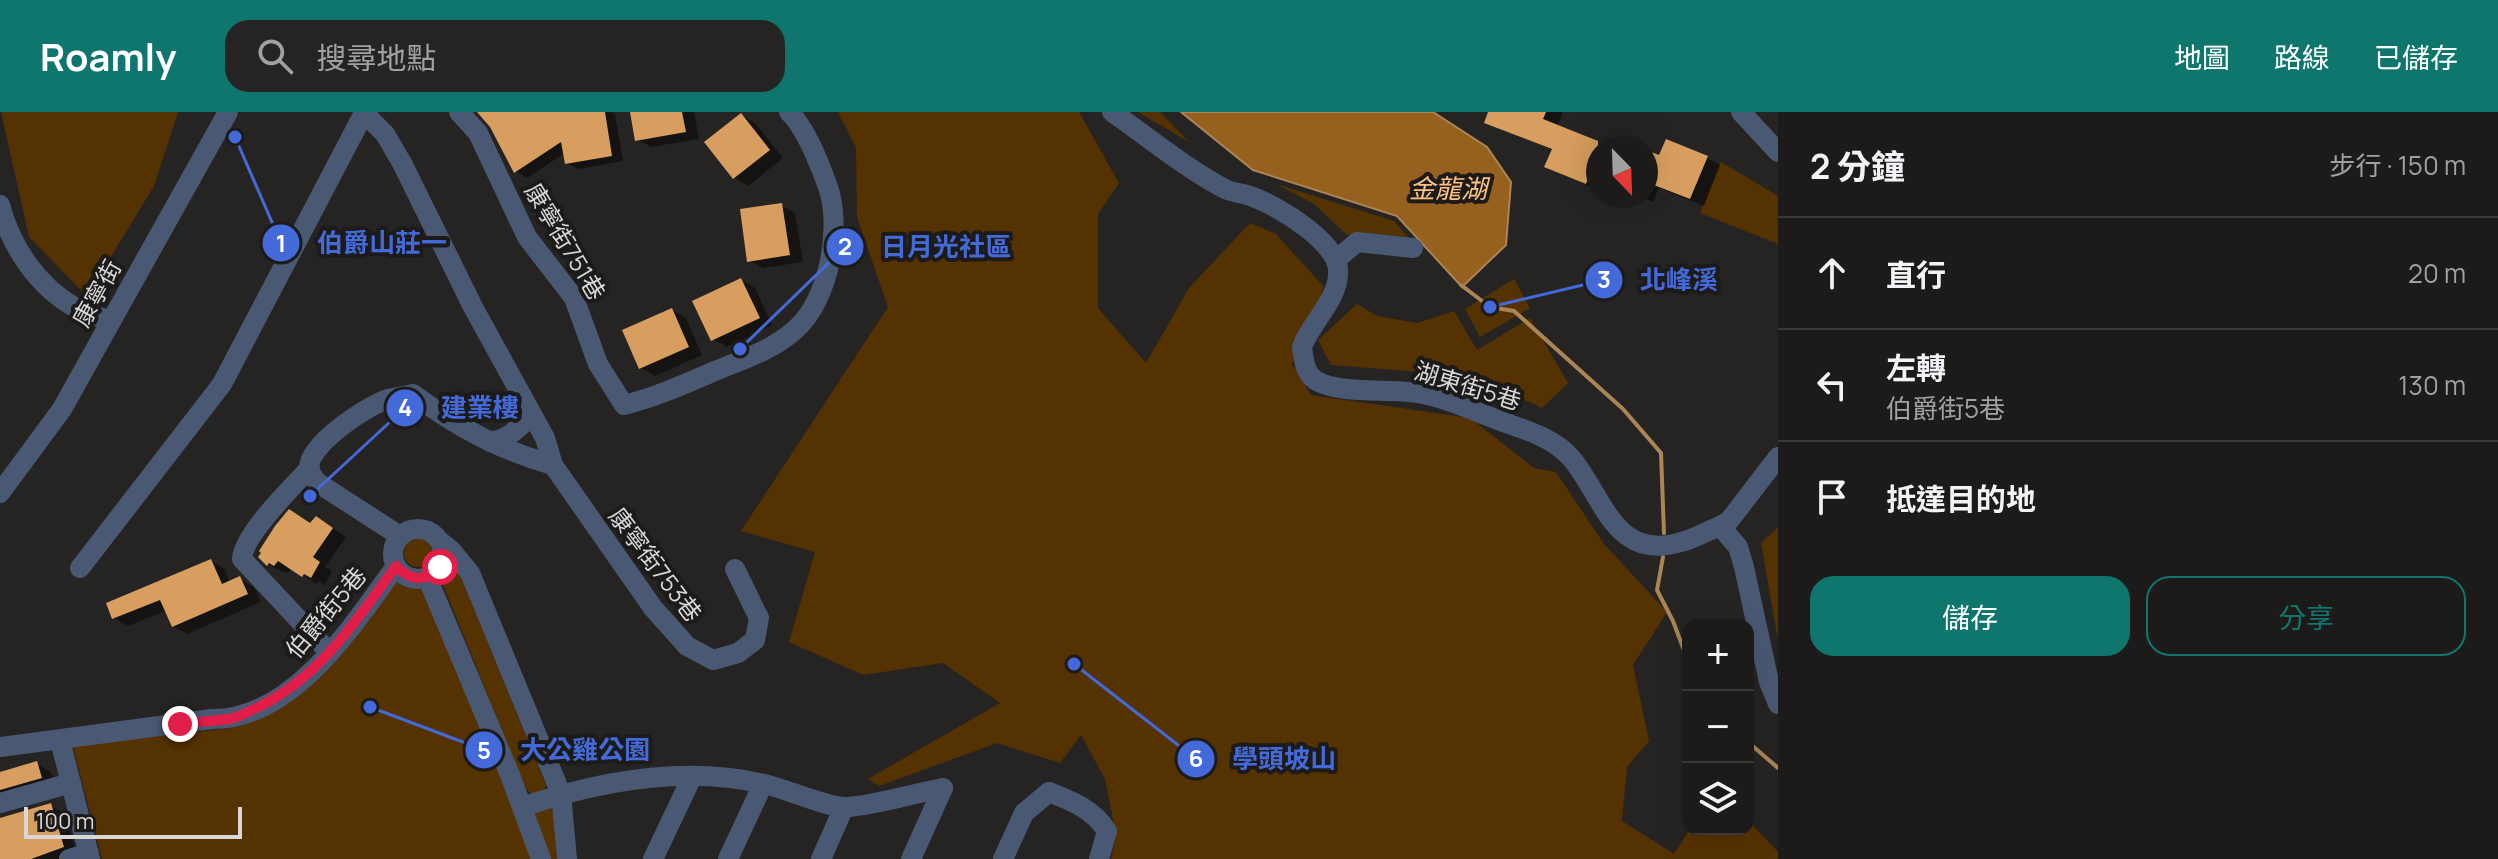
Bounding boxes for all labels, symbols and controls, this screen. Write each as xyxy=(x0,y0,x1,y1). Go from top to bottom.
search box xyxy=(225,20,785,92)
text: Roamly xyxy=(40,30,177,82)
icon: search xyxy=(253,34,297,78)
text: 搜尋地點 xyxy=(317,37,437,78)
text: 地圖 xyxy=(2174,38,2230,76)
text: 路線 xyxy=(2274,38,2330,76)
text: 已儲存 xyxy=(2374,38,2458,76)
north arrow xyxy=(1586,136,1658,208)
text: 2 分鐘 xyxy=(1810,143,1905,189)
text: 步行 · 150 m xyxy=(2329,147,2466,183)
water label: 金龍湖 xyxy=(1409,170,1491,206)
street label: 康寧街751巷 xyxy=(518,176,614,306)
callout: 伯爵山莊一 xyxy=(261,218,463,268)
callout: 日月光社區 xyxy=(825,222,1027,272)
text: 伯爵山莊一 xyxy=(317,224,447,260)
text: 1 xyxy=(276,226,286,259)
text: 日月光社區 xyxy=(881,228,1011,264)
text: 2 xyxy=(838,229,852,262)
icon: ahead xyxy=(1810,251,1854,295)
street label: 康寧街 xyxy=(64,254,128,332)
text: 直行 xyxy=(1886,254,1946,295)
callout: 北峰溪 xyxy=(1584,255,1734,305)
text: 20 m xyxy=(2408,255,2466,291)
text: 北峰溪 xyxy=(1640,261,1718,297)
text: 3 xyxy=(1597,262,1611,295)
text: 左轉 xyxy=(1886,347,1946,388)
street label: 湖東街5巷 xyxy=(1411,353,1525,417)
icon: left xyxy=(1810,363,1854,407)
text: 130 m xyxy=(2398,367,2466,403)
callout: 建業樓 xyxy=(385,383,535,433)
text: 建業樓 xyxy=(441,389,519,425)
text: 4 xyxy=(398,390,412,423)
text: 伯爵街5巷 xyxy=(1886,390,2005,426)
icon: arrive xyxy=(1810,475,1854,519)
text: 抵達目的地 xyxy=(1886,478,2036,519)
street label: 康寧街753巷 xyxy=(602,500,710,628)
route start xyxy=(422,549,458,585)
street label: 伯爵街5巷 xyxy=(277,559,373,665)
button: 儲存 xyxy=(1810,576,2130,656)
button: 分享 xyxy=(2146,576,2466,656)
map controls xyxy=(1682,619,1754,835)
button: + xyxy=(1682,619,1754,691)
button: − xyxy=(1682,691,1754,763)
route end xyxy=(162,706,198,742)
callout: 大公雞公園 xyxy=(464,725,666,775)
text: 大公雞公園 xyxy=(520,731,650,767)
text: 5 xyxy=(477,733,491,766)
callout: 學頭坡山 xyxy=(1176,734,1352,784)
text: 學頭坡山 xyxy=(1232,740,1336,776)
text: 6 xyxy=(1189,741,1203,774)
button: layers xyxy=(1682,763,1754,835)
scale bar xyxy=(24,803,242,839)
text: 100 m xyxy=(36,806,94,836)

